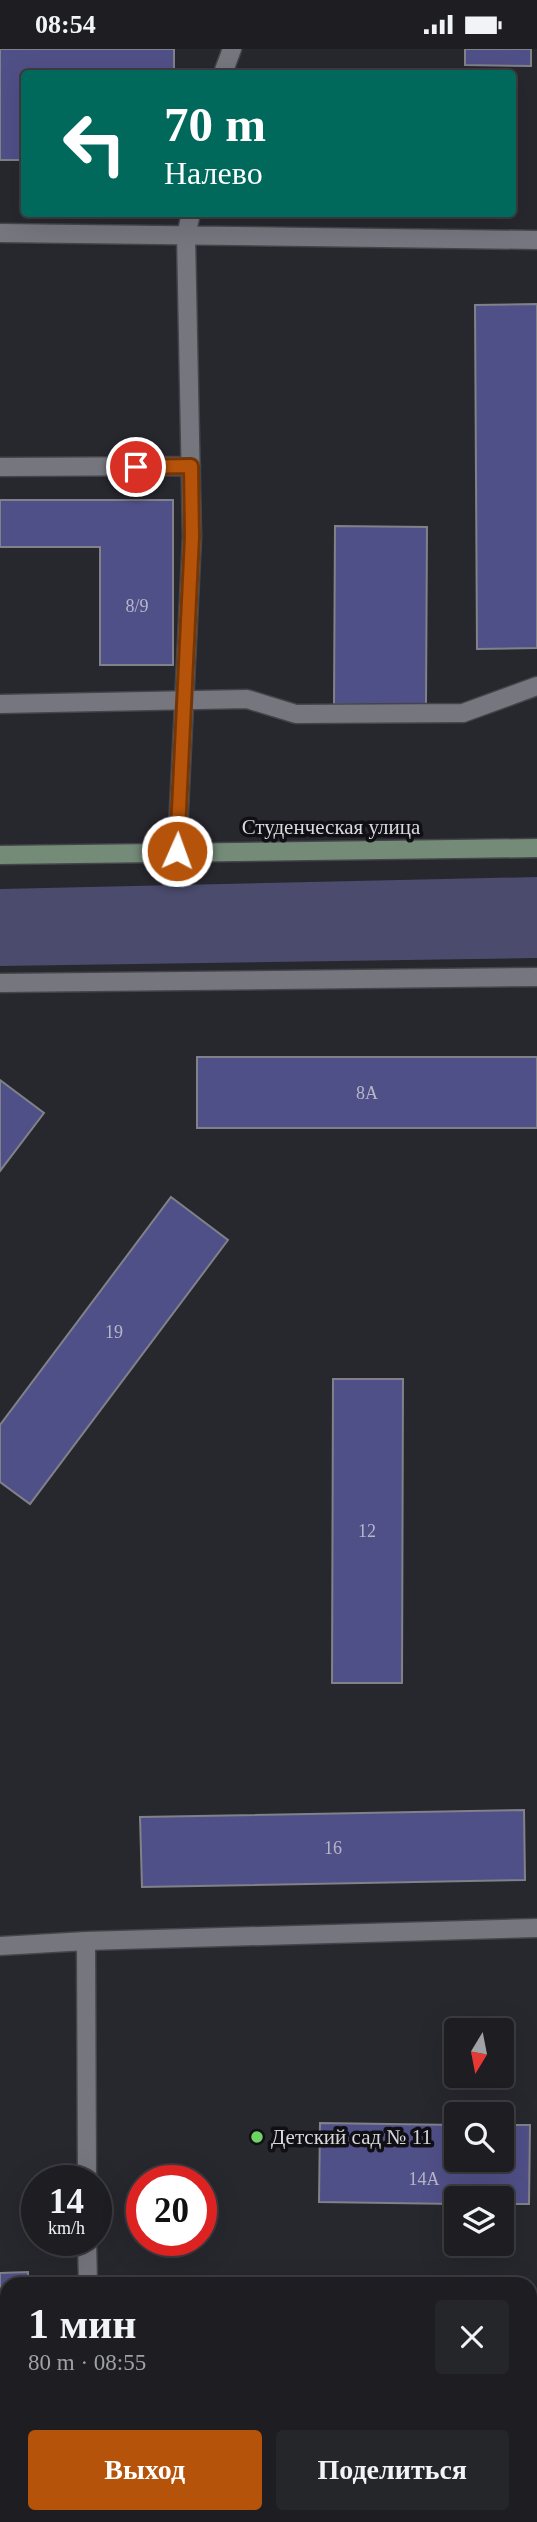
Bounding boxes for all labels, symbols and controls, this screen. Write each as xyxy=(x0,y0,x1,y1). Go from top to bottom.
text: 08:54 xyxy=(35,10,96,39)
text: 70 m xyxy=(164,97,266,152)
icon: left xyxy=(49,98,140,189)
text: Налево xyxy=(164,155,263,191)
pin xyxy=(106,437,166,497)
icon: arrive xyxy=(117,448,155,486)
house number: 8/9 xyxy=(125,596,149,616)
position arrow xyxy=(140,814,214,888)
street label: Студенческая улица xyxy=(242,815,421,839)
house number: 8А xyxy=(356,1083,378,1103)
house number: 19 xyxy=(105,1322,123,1342)
house number: 12 xyxy=(358,1521,376,1541)
house number: 16 xyxy=(324,1838,342,1858)
north arrow xyxy=(444,2018,514,2088)
map controls xyxy=(444,2018,514,2256)
button: search xyxy=(444,2102,514,2172)
place label: Детский сад № 11 xyxy=(271,2125,432,2149)
marker: Детский сад № 11 xyxy=(249,2129,265,2145)
speed limit sign: 20 xyxy=(126,2165,217,2256)
house number: 14А xyxy=(409,2169,440,2189)
text: 14 xyxy=(49,2182,84,2221)
button: layers xyxy=(444,2186,514,2256)
text: km/h xyxy=(48,2218,85,2238)
button: close xyxy=(435,2300,509,2374)
text: 1 мин xyxy=(28,2301,137,2347)
text: 80 m · 08:55 xyxy=(28,2350,146,2375)
button: Выход xyxy=(28,2430,262,2510)
button: Поделиться xyxy=(276,2430,509,2510)

